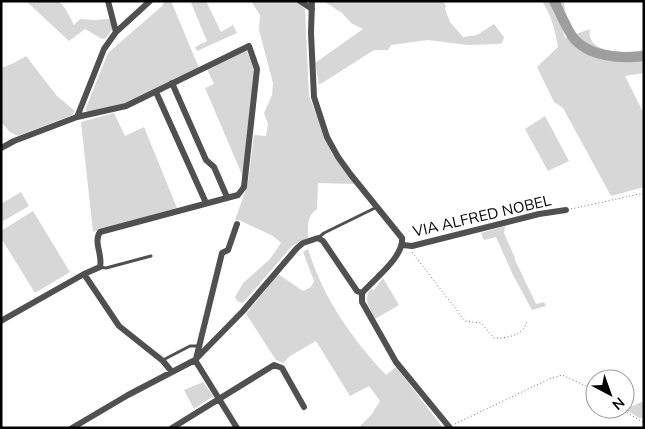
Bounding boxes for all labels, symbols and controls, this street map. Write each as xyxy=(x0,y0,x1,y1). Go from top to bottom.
street label: VIA ALFRED NOBEL xyxy=(411,190,553,241)
north arrow xyxy=(585,369,635,419)
text: N xyxy=(609,394,628,414)

